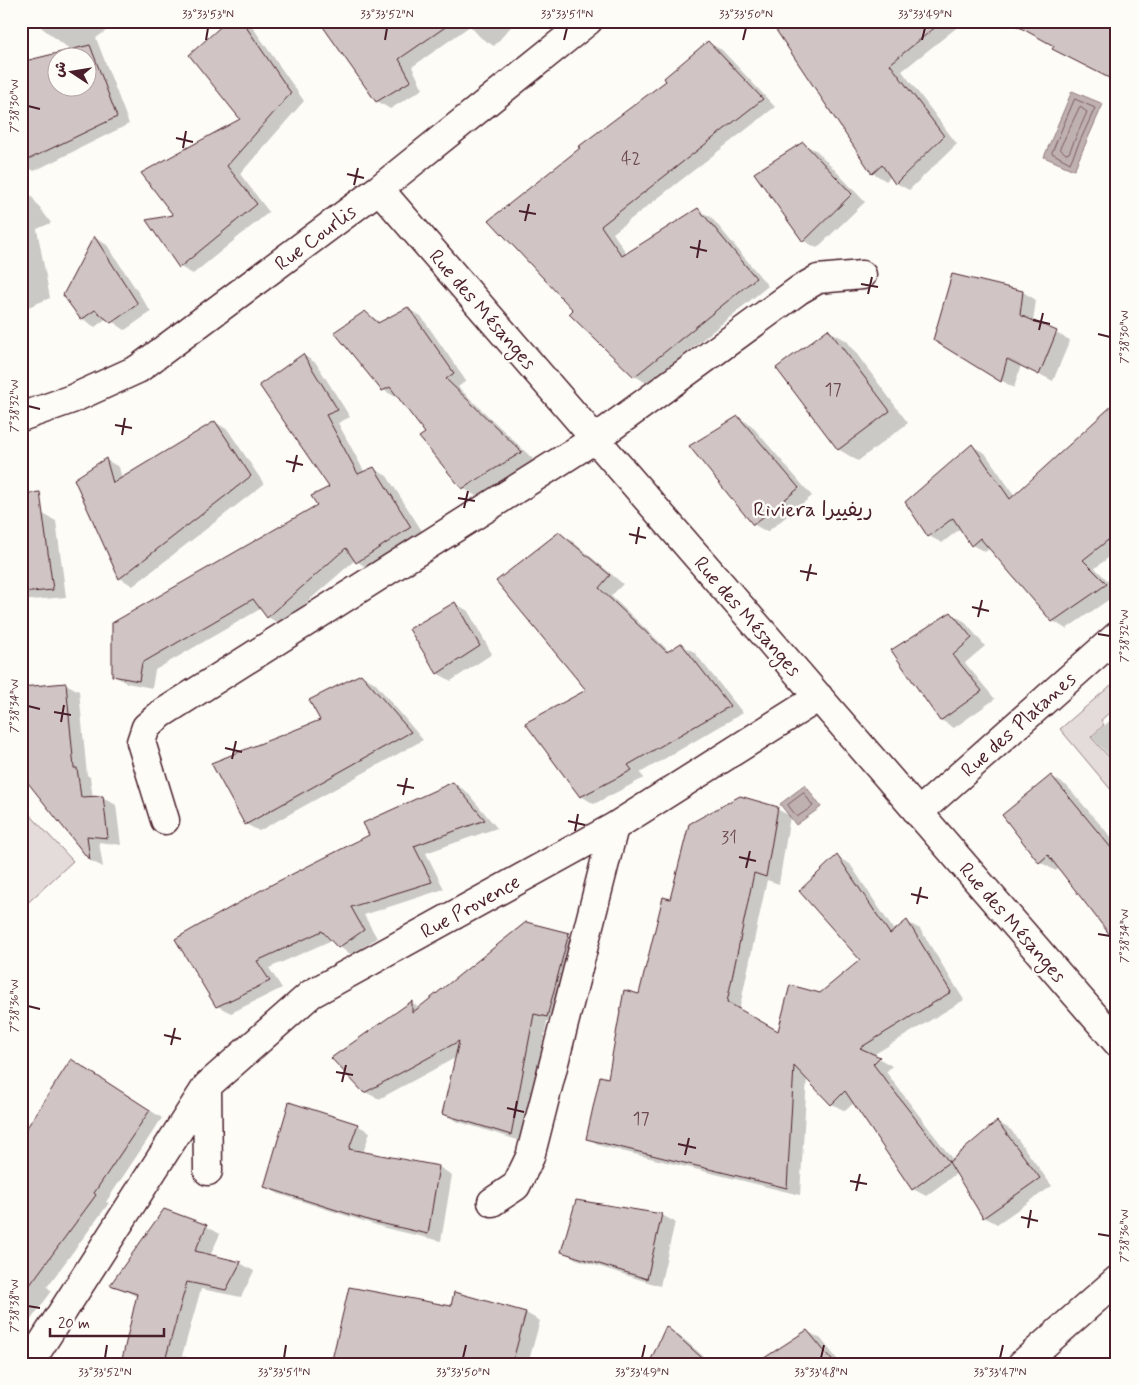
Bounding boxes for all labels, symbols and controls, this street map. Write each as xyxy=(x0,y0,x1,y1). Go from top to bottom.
text: 33°33'53"N xyxy=(182,7,234,23)
text: 33°33'52"N xyxy=(360,7,414,23)
text: 33°33'51"N xyxy=(541,7,593,23)
text: 33°33'50"N xyxy=(719,7,773,23)
text: 33°33'49"N xyxy=(898,7,952,23)
north arrow xyxy=(48,48,98,98)
text: ش xyxy=(50,60,71,79)
text: 7°38'30"W xyxy=(7,79,23,133)
house number: 42 xyxy=(621,147,641,171)
street label: Rue Courlis xyxy=(270,199,362,278)
street label: Rue des Mésanges xyxy=(421,244,542,377)
text: 7°38'30"W xyxy=(1117,310,1133,364)
house number: 17 xyxy=(824,378,842,402)
text: 7°38'32"W xyxy=(7,379,23,432)
district label: Riviera ريفييرا xyxy=(753,496,873,524)
street label: Rue des Mésanges xyxy=(686,551,807,684)
text: 7°38'32"W xyxy=(1117,609,1133,662)
street label: Rue des Platanes xyxy=(956,666,1082,784)
text: 7°38'34"W xyxy=(7,679,23,733)
house number: 31 xyxy=(721,826,737,850)
street label: Rue des Mésanges xyxy=(951,857,1072,990)
street label: Rue Provence xyxy=(416,869,525,946)
text: 7°38'34"W xyxy=(1117,909,1133,963)
text: 7°38'36"W xyxy=(7,979,23,1033)
house number: 17 xyxy=(632,1107,650,1131)
text: 7°38'36"W xyxy=(1117,1209,1133,1263)
text: 7°38'38"W xyxy=(7,1279,23,1333)
scale bar xyxy=(50,1305,164,1337)
text: 20 m xyxy=(58,1314,90,1334)
text: 33°33'52"N xyxy=(78,1365,132,1381)
text: 33°33'51"N xyxy=(258,1365,310,1381)
text: 33°33'50"N xyxy=(436,1365,490,1381)
text: 33°33'49"N xyxy=(615,1365,669,1381)
text: 33°33'48"N xyxy=(794,1365,848,1381)
text: 33°33'47"N xyxy=(974,1365,1026,1381)

